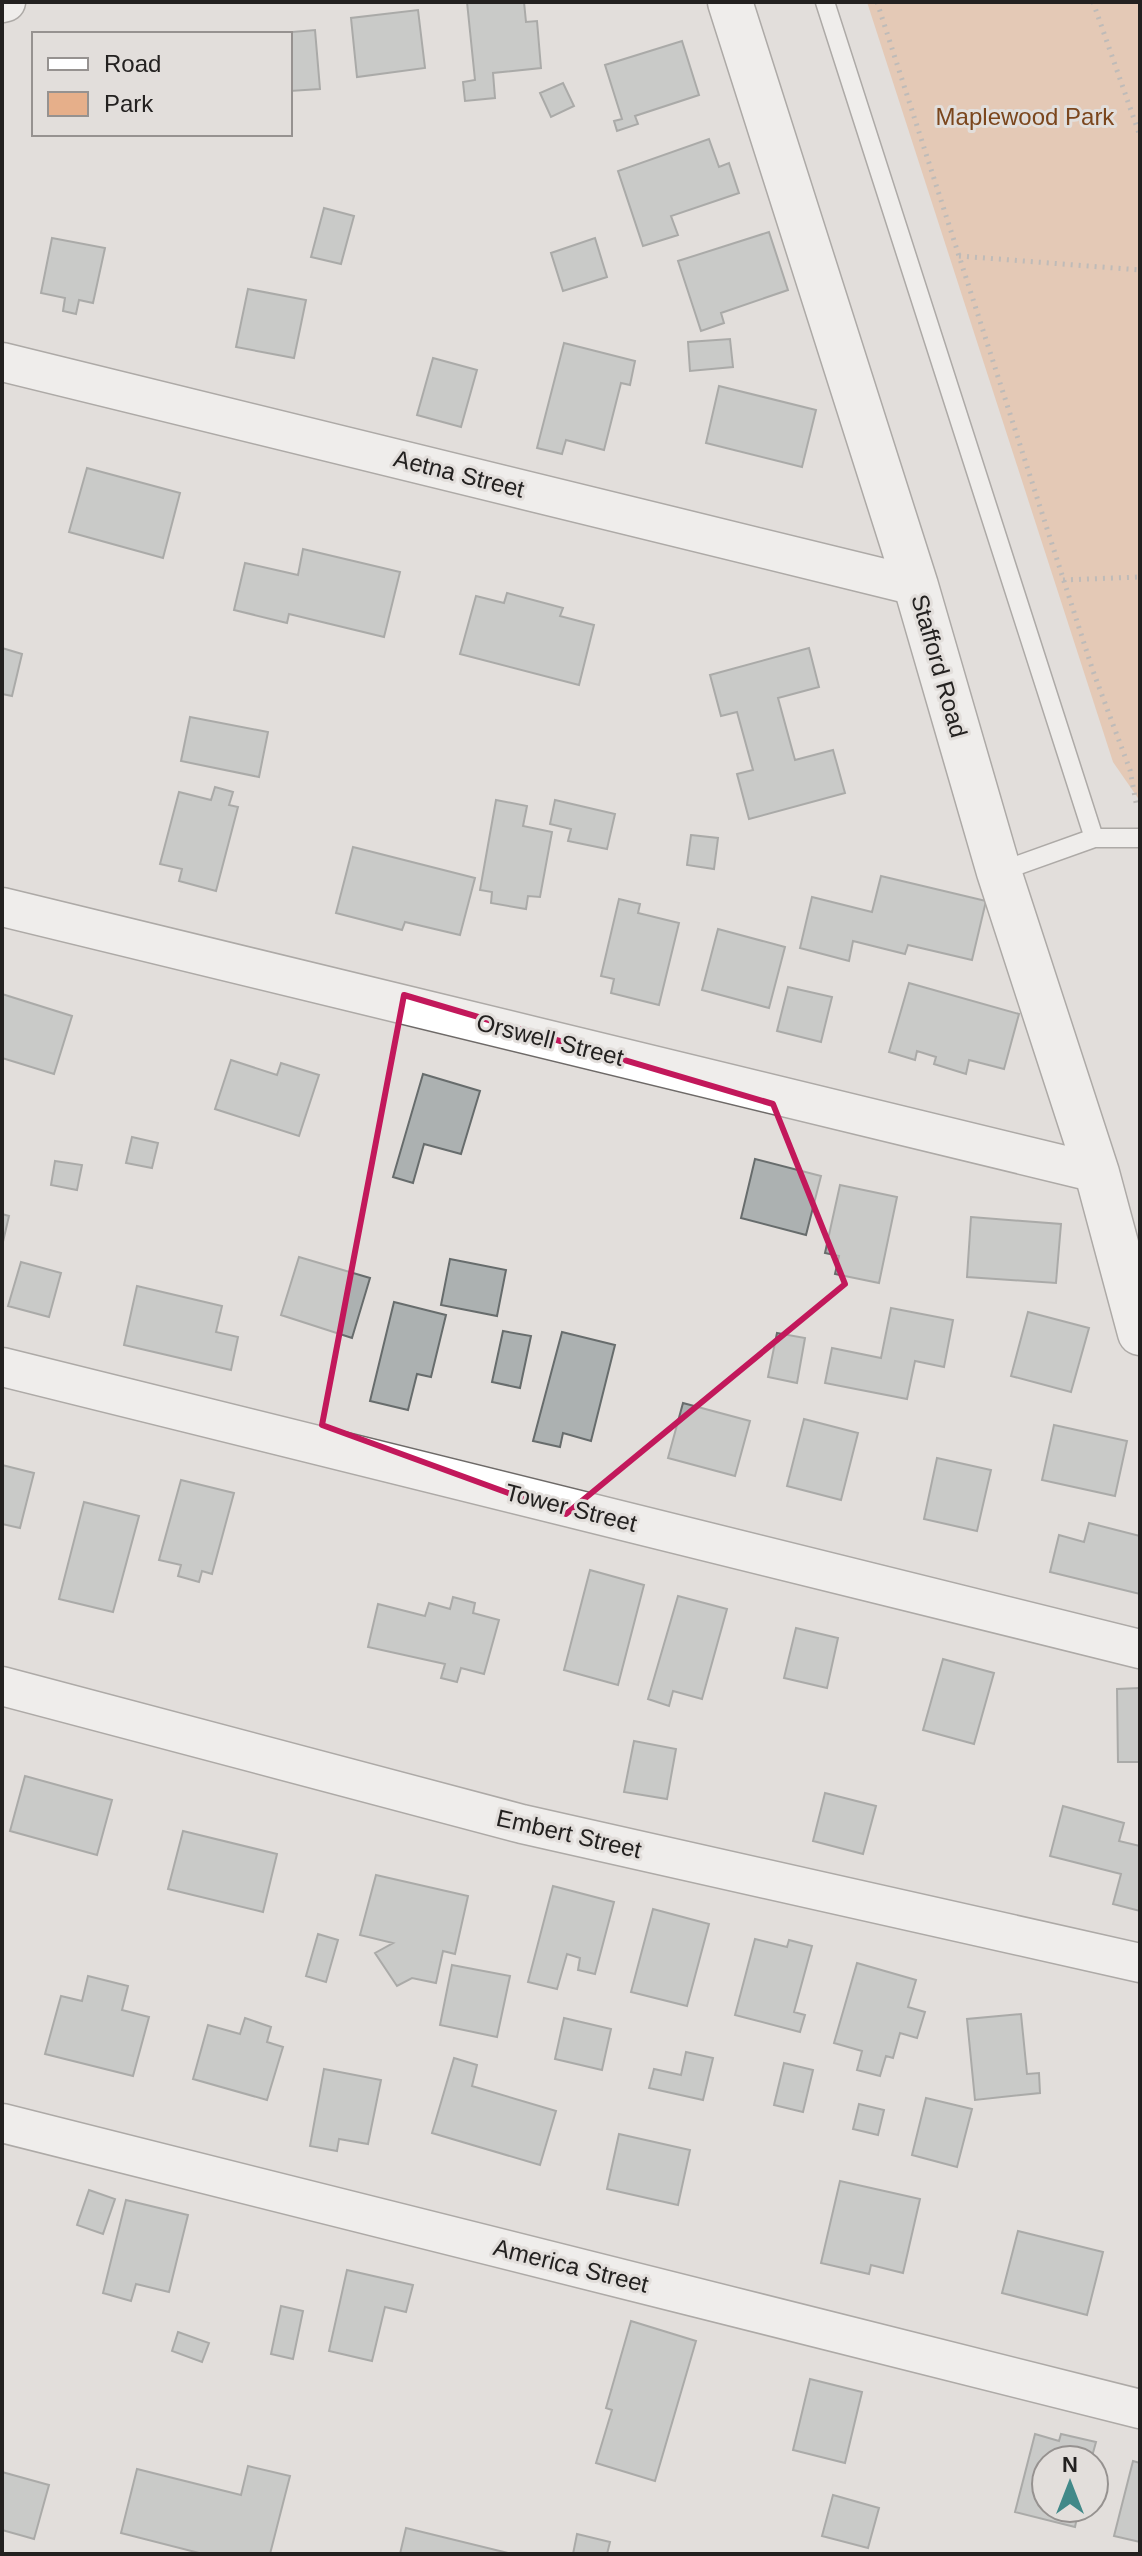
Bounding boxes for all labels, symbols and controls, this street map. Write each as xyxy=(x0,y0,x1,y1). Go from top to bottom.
legend xyxy=(32,32,292,136)
text: Road xyxy=(104,50,161,77)
text: Park xyxy=(104,90,154,117)
park label: Maplewood Park xyxy=(936,103,1115,130)
street label: Aetna Street xyxy=(391,444,527,503)
street label: Stafford Road xyxy=(906,591,973,741)
street label: Orswell Street xyxy=(474,1008,627,1071)
street label: Tower Street xyxy=(502,1478,640,1537)
street label: Embert Street xyxy=(494,1804,645,1863)
street label: America Street xyxy=(491,2233,652,2298)
north arrow xyxy=(1030,2444,1110,2524)
text: N xyxy=(1062,2452,1078,2477)

